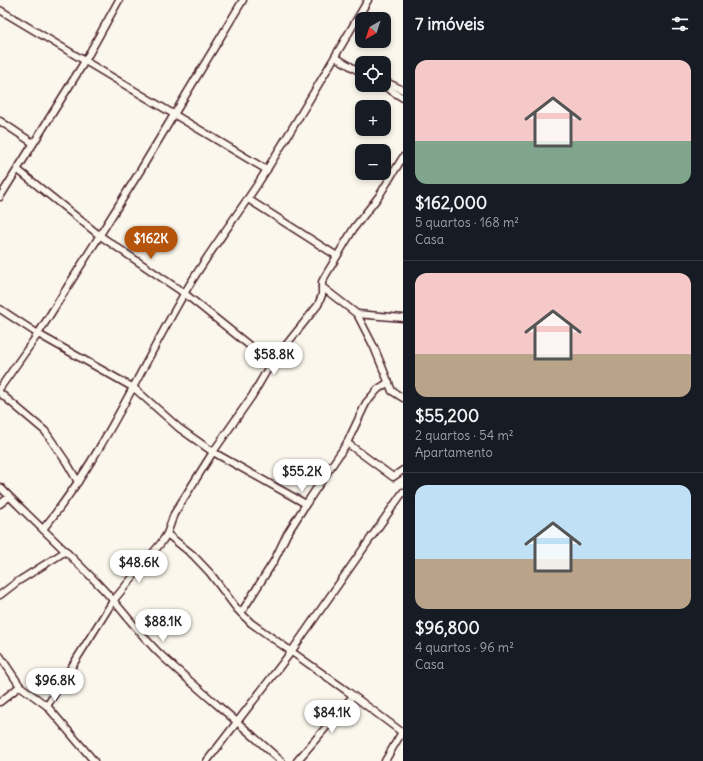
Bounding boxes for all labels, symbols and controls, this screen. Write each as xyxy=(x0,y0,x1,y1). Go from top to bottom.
north arrow xyxy=(355,12,391,48)
map controls xyxy=(355,12,391,180)
text: 7 imóveis xyxy=(415,13,485,35)
icon: filters xyxy=(669,13,691,35)
button: locate xyxy=(355,56,391,92)
icon: home xyxy=(517,86,589,158)
button: + xyxy=(355,100,391,136)
button: − xyxy=(355,144,391,180)
text: $162,000 xyxy=(415,192,487,214)
text: 5 quartos · 168 m² xyxy=(415,214,519,231)
pin: $162K xyxy=(123,226,179,260)
text: $162K xyxy=(134,230,168,247)
text: Casa xyxy=(415,231,444,248)
icon: home xyxy=(517,299,589,371)
pin: $58.8K xyxy=(241,342,307,376)
text: $58.8K xyxy=(254,346,294,363)
text: $55,200 xyxy=(415,405,479,427)
text: 2 quartos · 54 m² xyxy=(415,427,514,444)
text: Apartamento xyxy=(415,444,493,461)
pin: $55.2K xyxy=(269,459,335,493)
text: $55.2K xyxy=(282,463,322,480)
icon: home xyxy=(517,511,589,583)
pin: $48.6K xyxy=(106,550,172,584)
text: $48.6K xyxy=(119,554,159,571)
pin: $88.1K xyxy=(130,609,196,643)
text: $88.1K xyxy=(144,613,182,630)
text: $96,800 xyxy=(415,617,480,639)
text: 4 quartos · 96 m² xyxy=(415,639,514,656)
text: Casa xyxy=(415,656,444,673)
pin: $96.8K xyxy=(22,668,88,702)
text: $96.8K xyxy=(35,672,75,689)
pin: $84.1K xyxy=(299,700,365,734)
text: $84.1K xyxy=(313,704,351,721)

